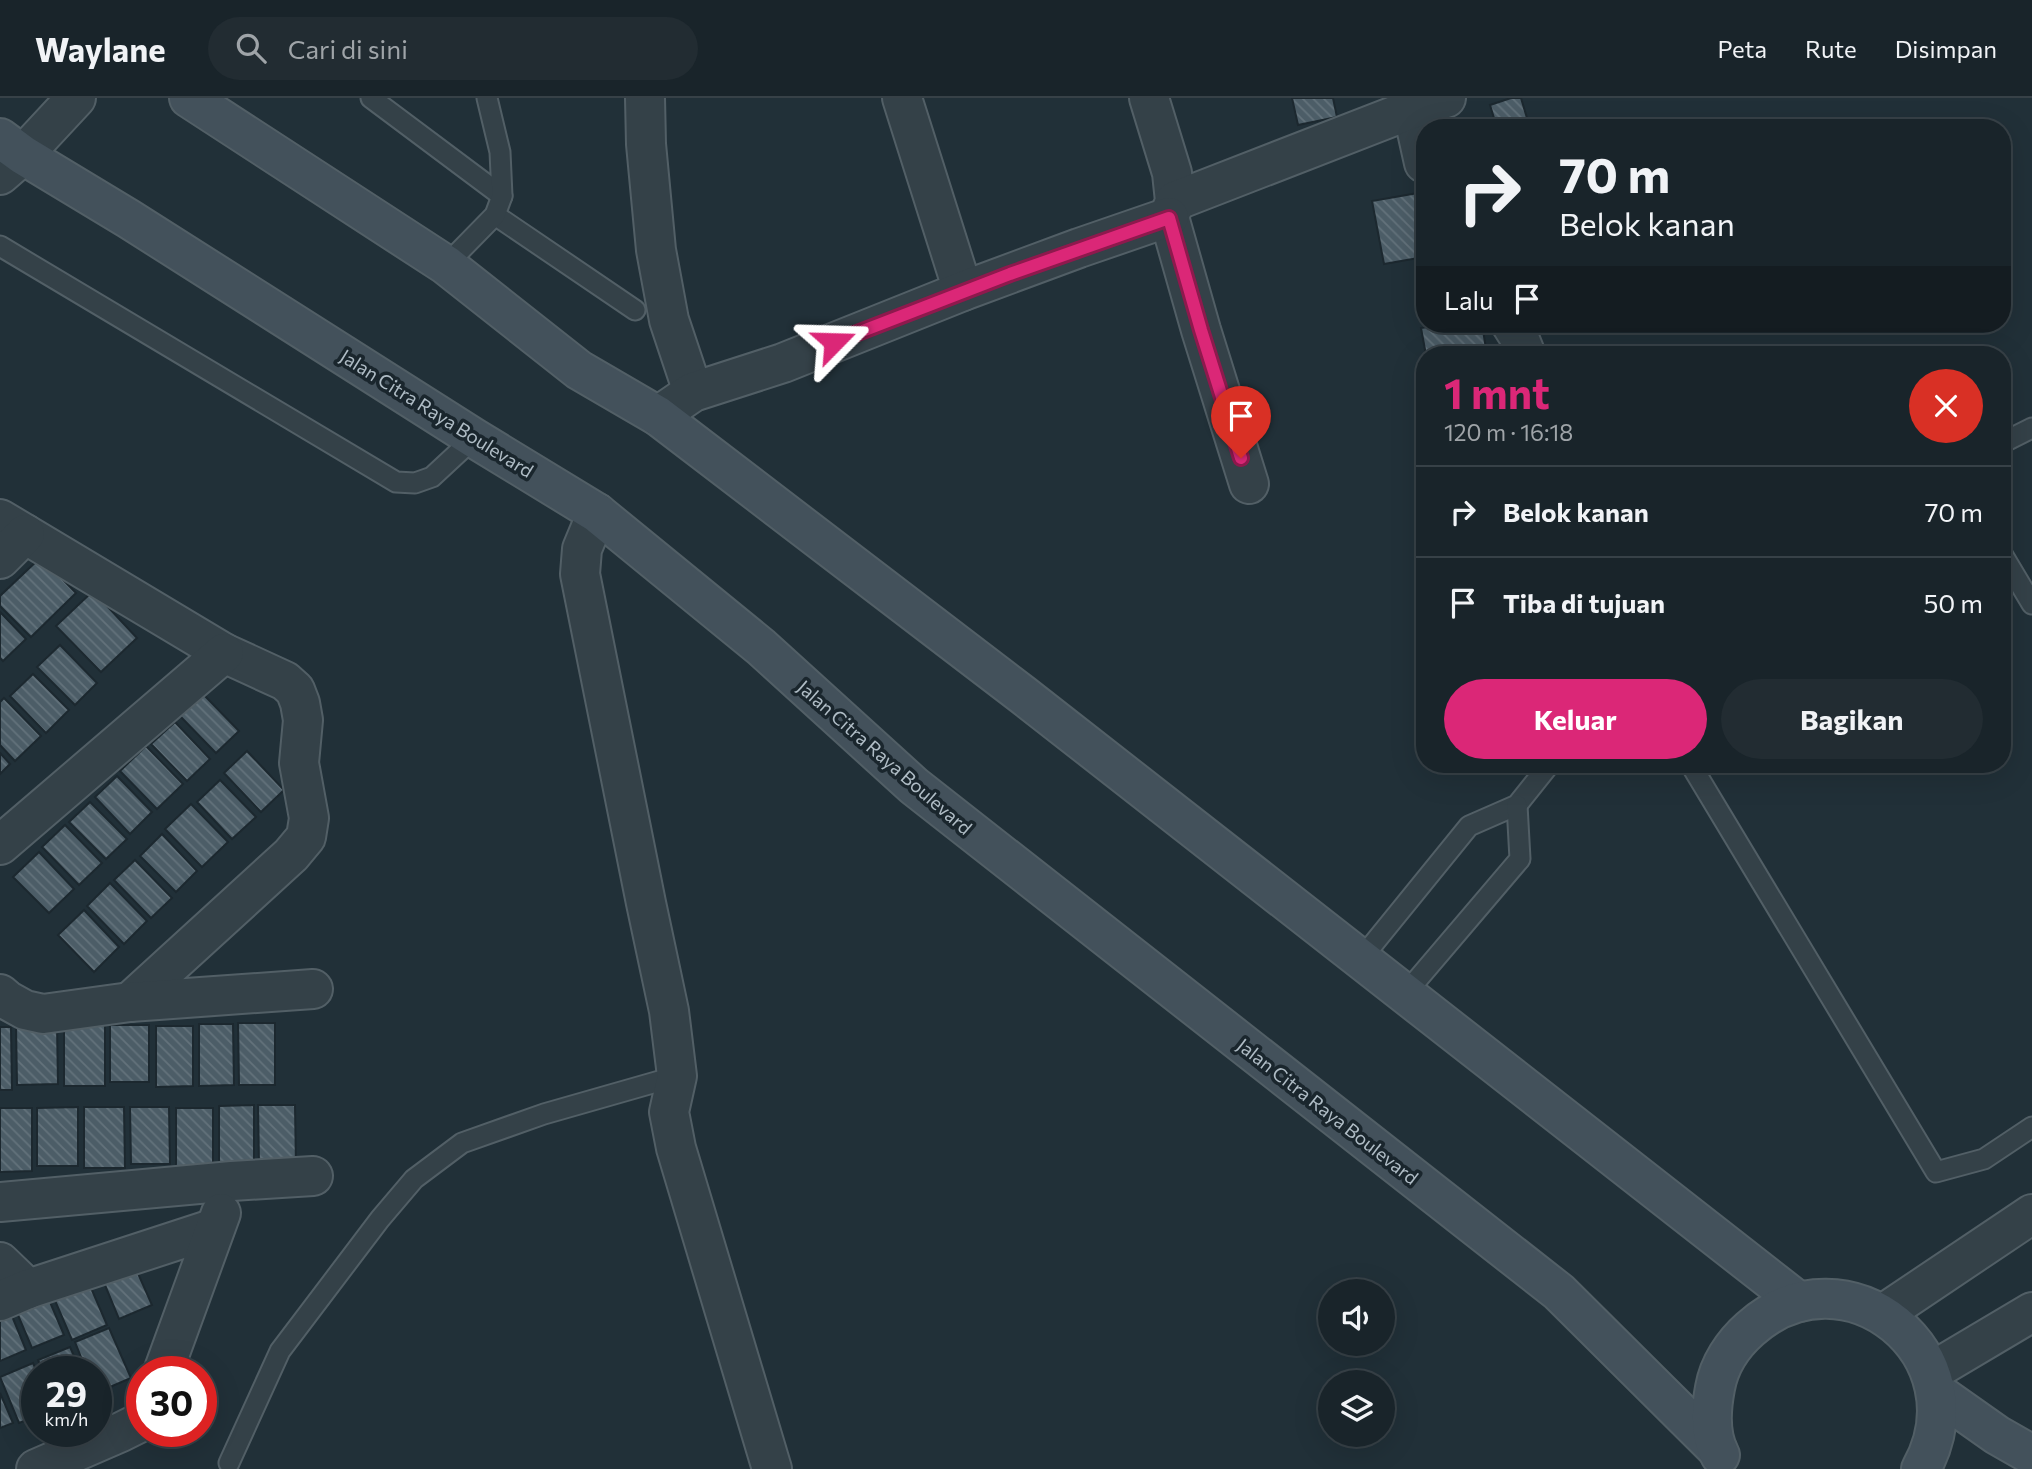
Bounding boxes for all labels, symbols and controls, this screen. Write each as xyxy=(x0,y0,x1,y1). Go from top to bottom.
search box xyxy=(208,17,698,80)
text: Waylane xyxy=(35,28,166,69)
icon: search xyxy=(232,29,270,67)
text: Cari di sini xyxy=(288,33,408,64)
text: Peta xyxy=(1717,34,1767,63)
text: Rute xyxy=(1805,34,1857,63)
text: Disimpan xyxy=(1895,34,1997,63)
text: 70 m xyxy=(1559,143,1670,203)
icon: right xyxy=(1444,147,1535,238)
text: Belok kanan xyxy=(1559,203,1735,243)
icon: arrive xyxy=(1508,280,1546,318)
text: Lalu xyxy=(1444,284,1494,315)
position arrow xyxy=(797,305,871,379)
street label: Jalan Citra Raya Boulevard xyxy=(336,344,538,482)
text: 1 mnt xyxy=(1444,366,1550,418)
button: close xyxy=(1909,369,1983,443)
pin xyxy=(1211,386,1271,458)
icon: arrive xyxy=(1222,397,1260,435)
text: 120 m · 16:18 xyxy=(1444,418,1573,446)
icon: right xyxy=(1444,493,1482,531)
text: Belok kanan xyxy=(1503,496,1649,527)
text: 70 m xyxy=(1925,496,1983,527)
icon: arrive xyxy=(1444,584,1482,622)
text: Tiba di tujuan xyxy=(1503,587,1665,618)
text: 50 m xyxy=(1923,587,1983,618)
street label: Jalan Citra Raya Boulevard xyxy=(793,675,977,839)
button: Keluar xyxy=(1444,679,1707,759)
button: Bagikan xyxy=(1721,679,1983,759)
street label: Jalan Citra Raya Boulevard xyxy=(1233,1033,1423,1189)
map controls xyxy=(1318,1279,1395,1447)
button: sound xyxy=(1318,1279,1395,1356)
speed limit sign: 30 xyxy=(126,1356,217,1447)
button: layers xyxy=(1318,1370,1395,1447)
text: 29 xyxy=(46,1371,87,1414)
text: km/h xyxy=(45,1408,88,1430)

